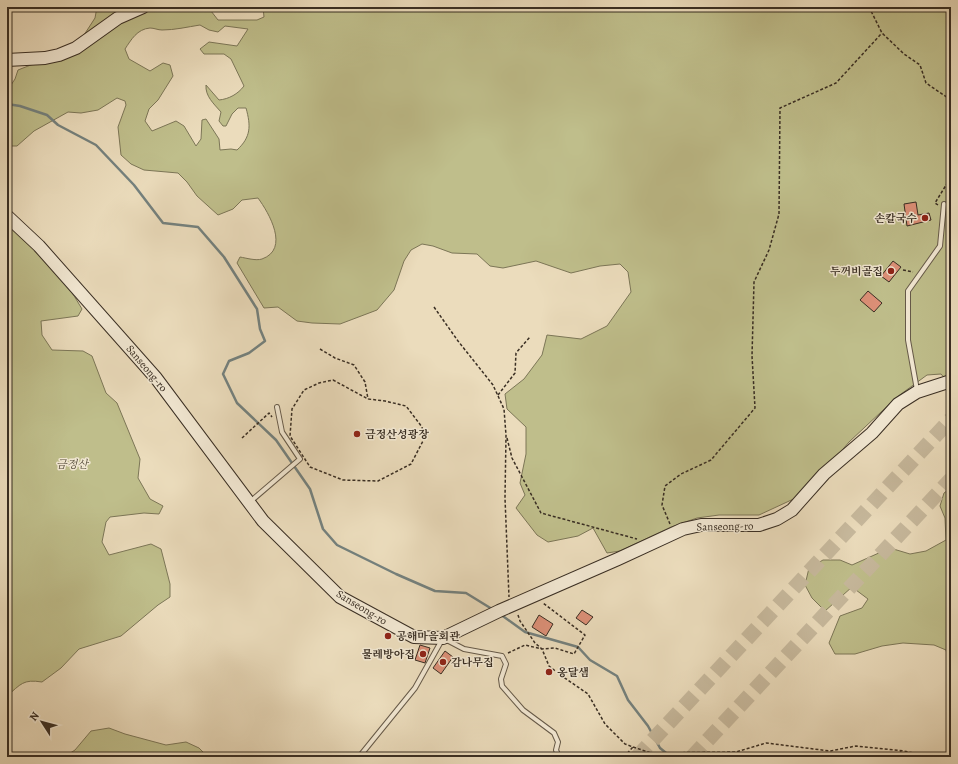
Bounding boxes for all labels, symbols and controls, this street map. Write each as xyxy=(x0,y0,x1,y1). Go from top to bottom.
place label: 손칼국수 xyxy=(874,211,917,226)
marker: 손칼국수 xyxy=(920,213,930,223)
place label: 두꺼비골집 xyxy=(830,264,883,279)
marker: 두꺼비골집 xyxy=(886,266,896,276)
street label: Sanseong-ro xyxy=(123,342,171,395)
place label: 금정산성광장 xyxy=(365,427,429,442)
marker: 금정산성광장 xyxy=(352,429,362,439)
park label: 금정산 xyxy=(56,457,89,472)
street label: Sanseong-ro xyxy=(696,518,754,534)
street label: Sanseong-ro xyxy=(333,586,390,629)
place label: 공해마을회관 xyxy=(396,629,460,644)
marker: 공해마을회관 xyxy=(383,631,393,641)
place label: 물레방아집 xyxy=(362,647,415,662)
marker: 물레방아집 xyxy=(418,649,428,659)
place label: 감나무집 xyxy=(451,655,494,670)
marker: 감나무집 xyxy=(438,657,448,667)
place label: 옹달샘 xyxy=(557,665,589,680)
marker: 옹달샘 xyxy=(544,667,554,677)
north arrow xyxy=(22,702,62,742)
text: N xyxy=(26,709,43,724)

